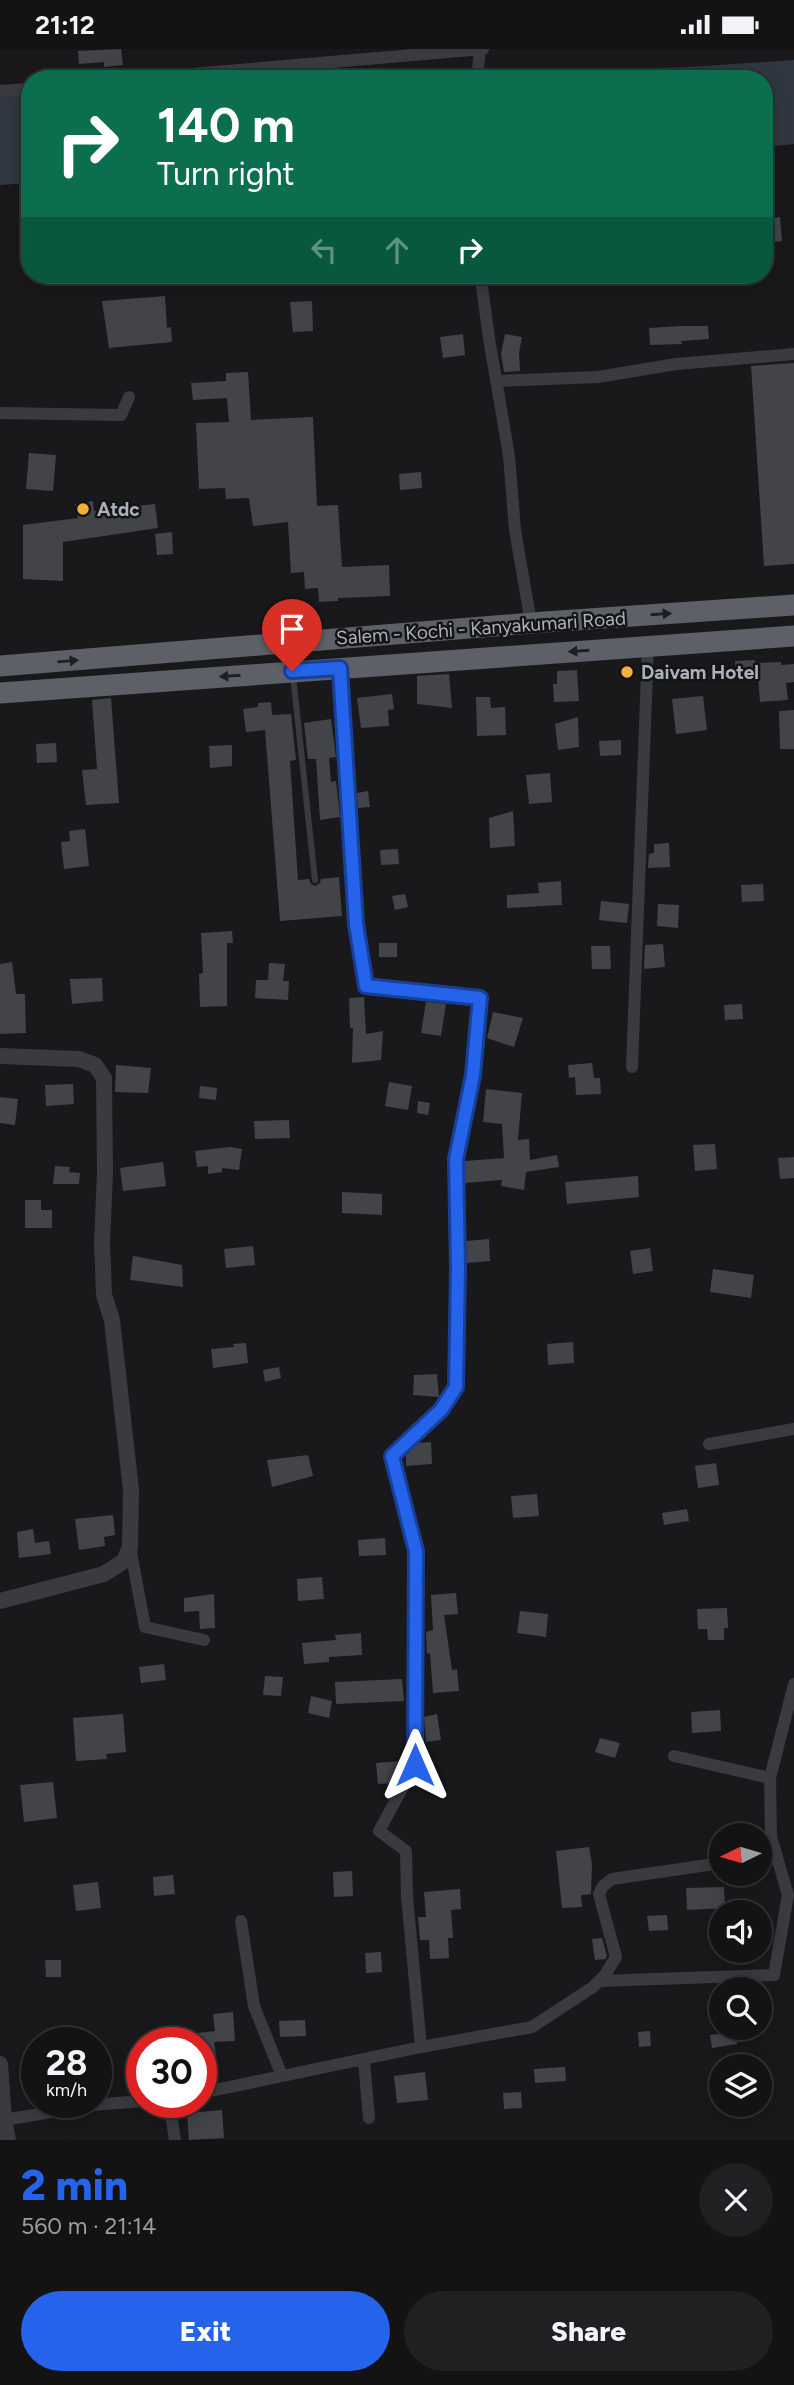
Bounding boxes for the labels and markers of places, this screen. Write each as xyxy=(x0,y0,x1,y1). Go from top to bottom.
place label: Atdc xyxy=(97,498,140,521)
marker: Atdc xyxy=(75,501,91,517)
pin xyxy=(262,599,322,671)
place label: Daivam Hotel xyxy=(641,661,759,684)
marker: Daivam Hotel xyxy=(619,664,635,680)

